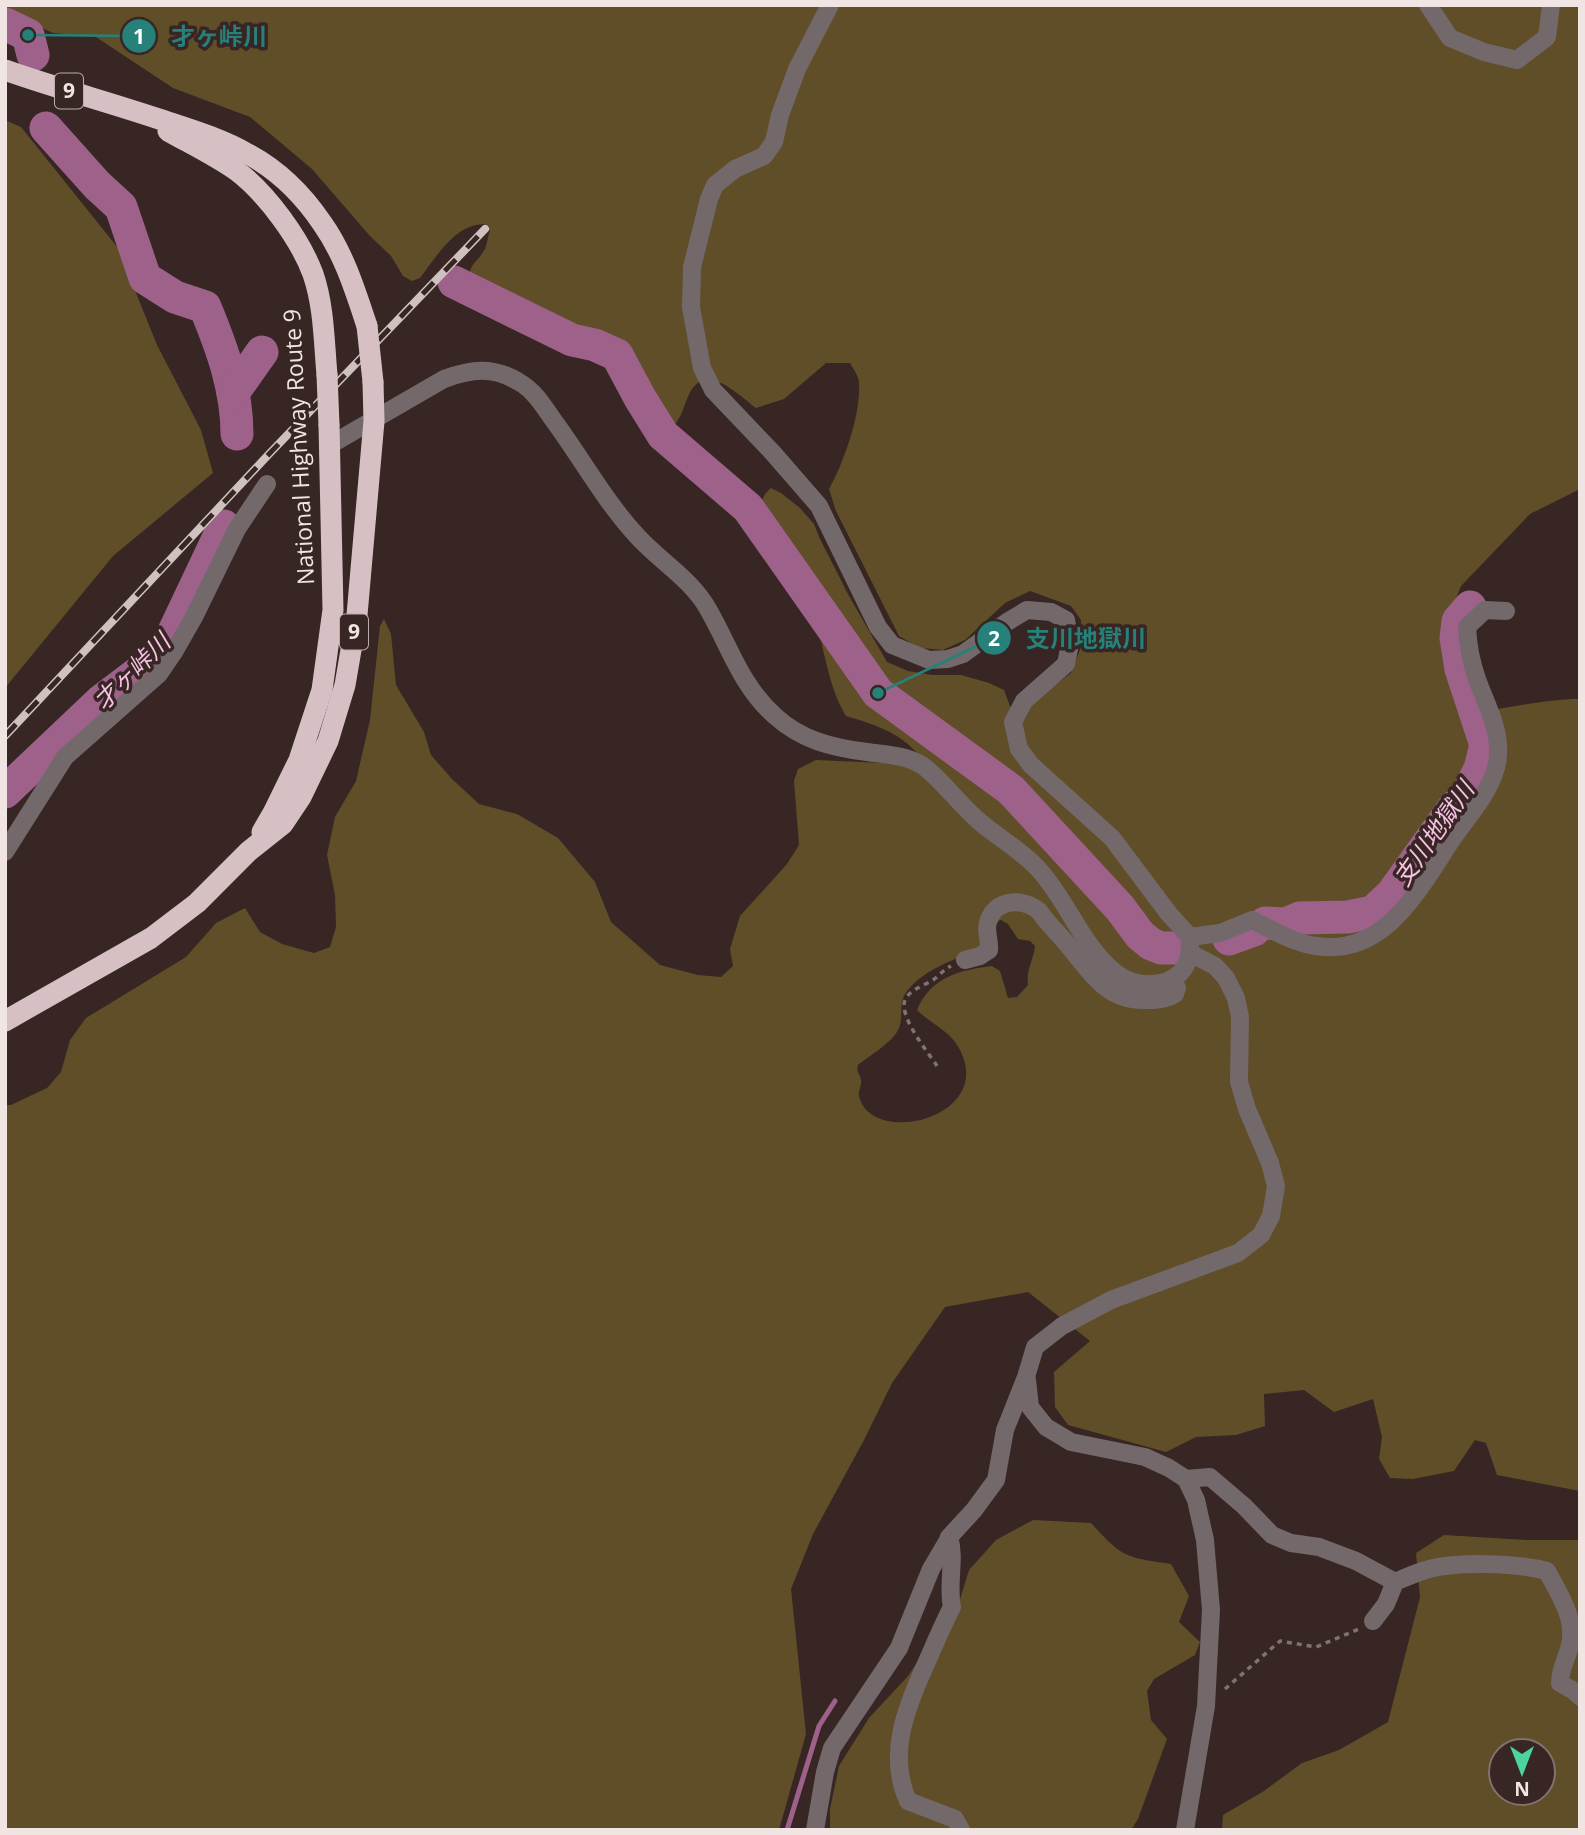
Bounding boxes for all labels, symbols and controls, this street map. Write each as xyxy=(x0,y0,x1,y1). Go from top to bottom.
callout: 才ヶ峠川 xyxy=(122,14,281,59)
text: 才ヶ峠川 xyxy=(171,19,267,52)
text: 1 xyxy=(133,22,145,50)
road number: 9 xyxy=(55,74,83,108)
street label: National Highway Route 9 xyxy=(275,308,321,586)
road number: 9 xyxy=(340,614,368,650)
callout: 支川地獄川 xyxy=(977,616,1160,661)
text: 支川地獄川 xyxy=(1026,621,1146,654)
water label: 才ヶ峠川 xyxy=(85,623,179,717)
text: 2 xyxy=(988,624,1000,652)
water label: 支川地獄川 xyxy=(1385,772,1482,892)
north arrow xyxy=(1487,1737,1557,1807)
text: N xyxy=(1514,1776,1530,1802)

